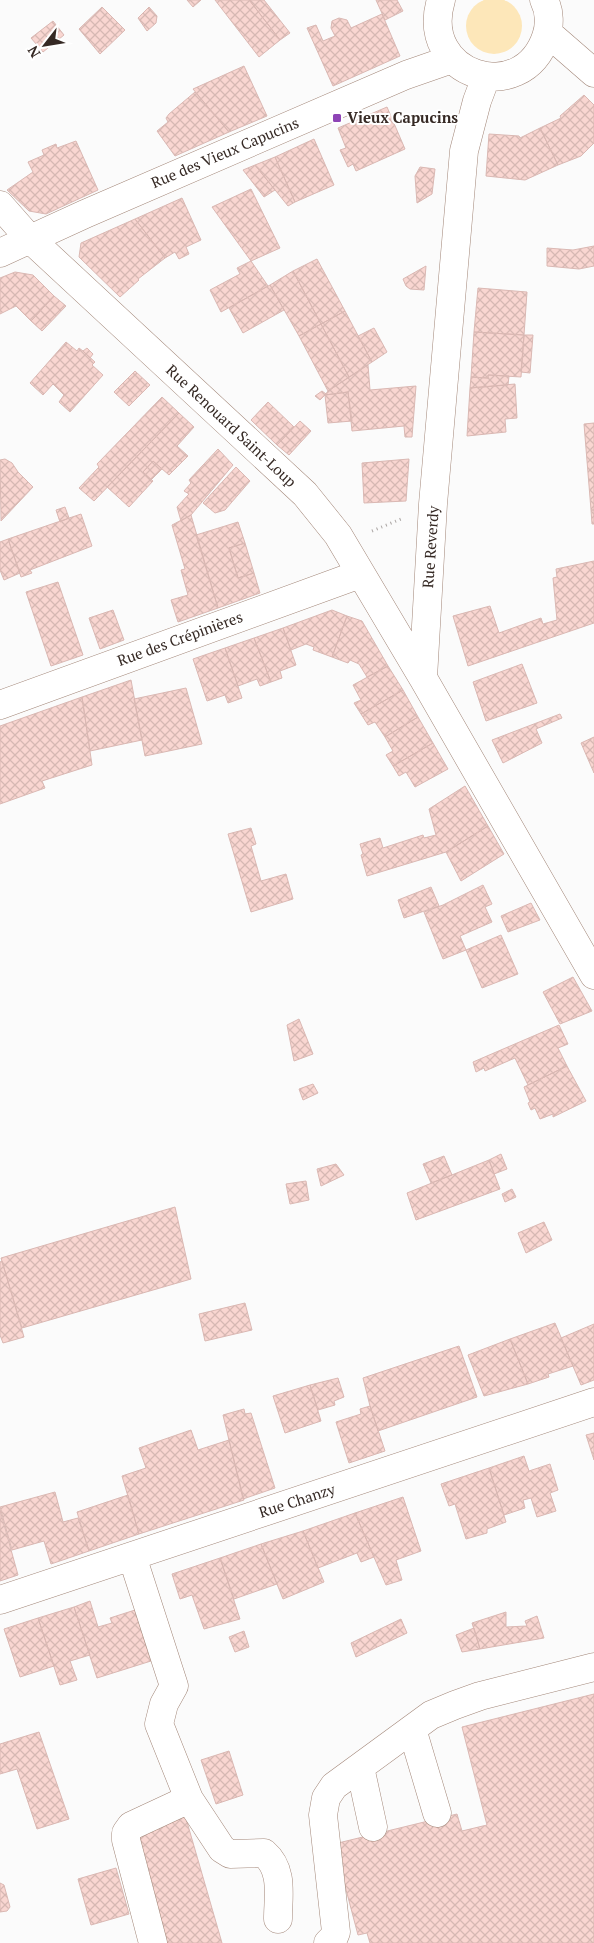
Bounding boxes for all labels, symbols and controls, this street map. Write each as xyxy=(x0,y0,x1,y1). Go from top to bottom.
north arrow xyxy=(20,20,70,70)
text: N xyxy=(22,42,44,61)
place label: Vieux Capucins xyxy=(347,107,458,127)
street label: Rue des Vieux Capucins xyxy=(148,112,301,192)
marker: Vieux Capucins xyxy=(331,112,343,124)
street label: Rue Renouard Saint-Loup xyxy=(162,360,301,491)
street label: Rue Reverdy xyxy=(417,505,443,589)
street label: Rue des Crépinières xyxy=(114,606,245,670)
street label: Rue Chanzy xyxy=(256,1478,338,1522)

